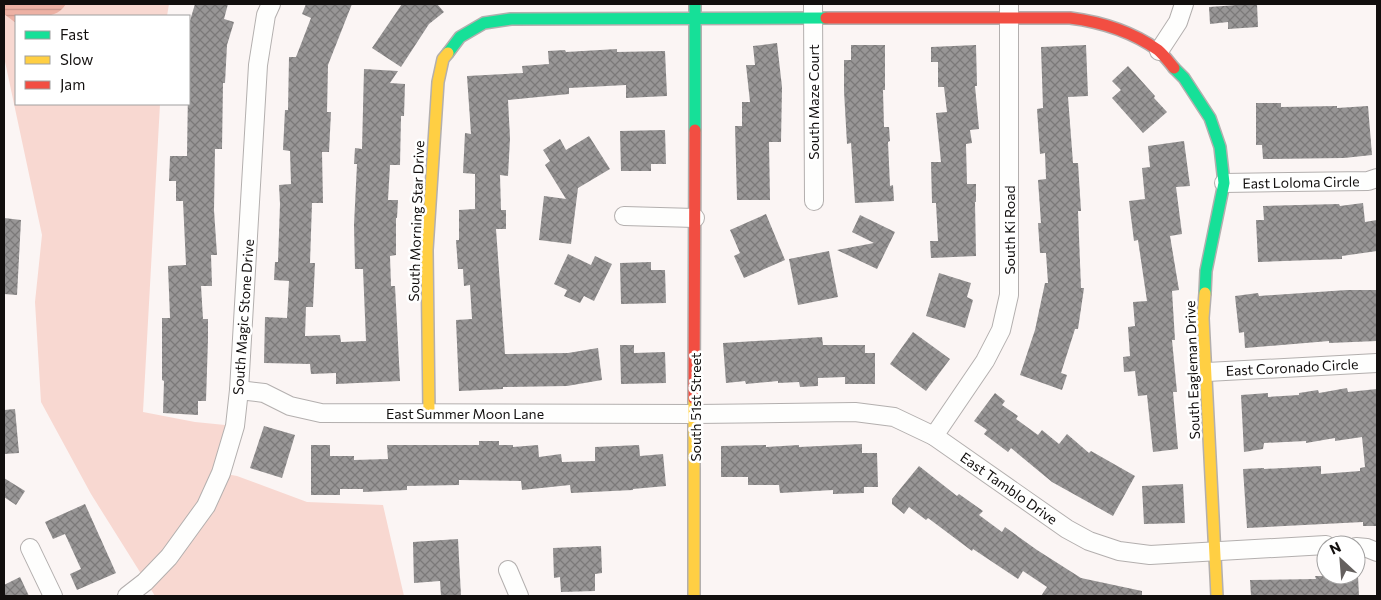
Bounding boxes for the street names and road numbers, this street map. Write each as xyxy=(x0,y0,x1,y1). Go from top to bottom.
street label: South Maze Court xyxy=(805,44,822,160)
street label: South Morning Star Drive xyxy=(405,140,427,302)
street label: East Loloma Circle xyxy=(1242,172,1360,192)
street label: South Ki Road xyxy=(1001,185,1018,275)
street label: South Magic Stone Drive xyxy=(229,238,257,396)
street label: South Eagleman Drive xyxy=(1181,300,1203,440)
street label: South 51st Street xyxy=(687,352,704,462)
street label: East Coronado Circle xyxy=(1225,355,1359,379)
street label: East Summer Moon Lane xyxy=(386,405,544,422)
street label: East Tamblo Drive xyxy=(957,448,1061,528)

